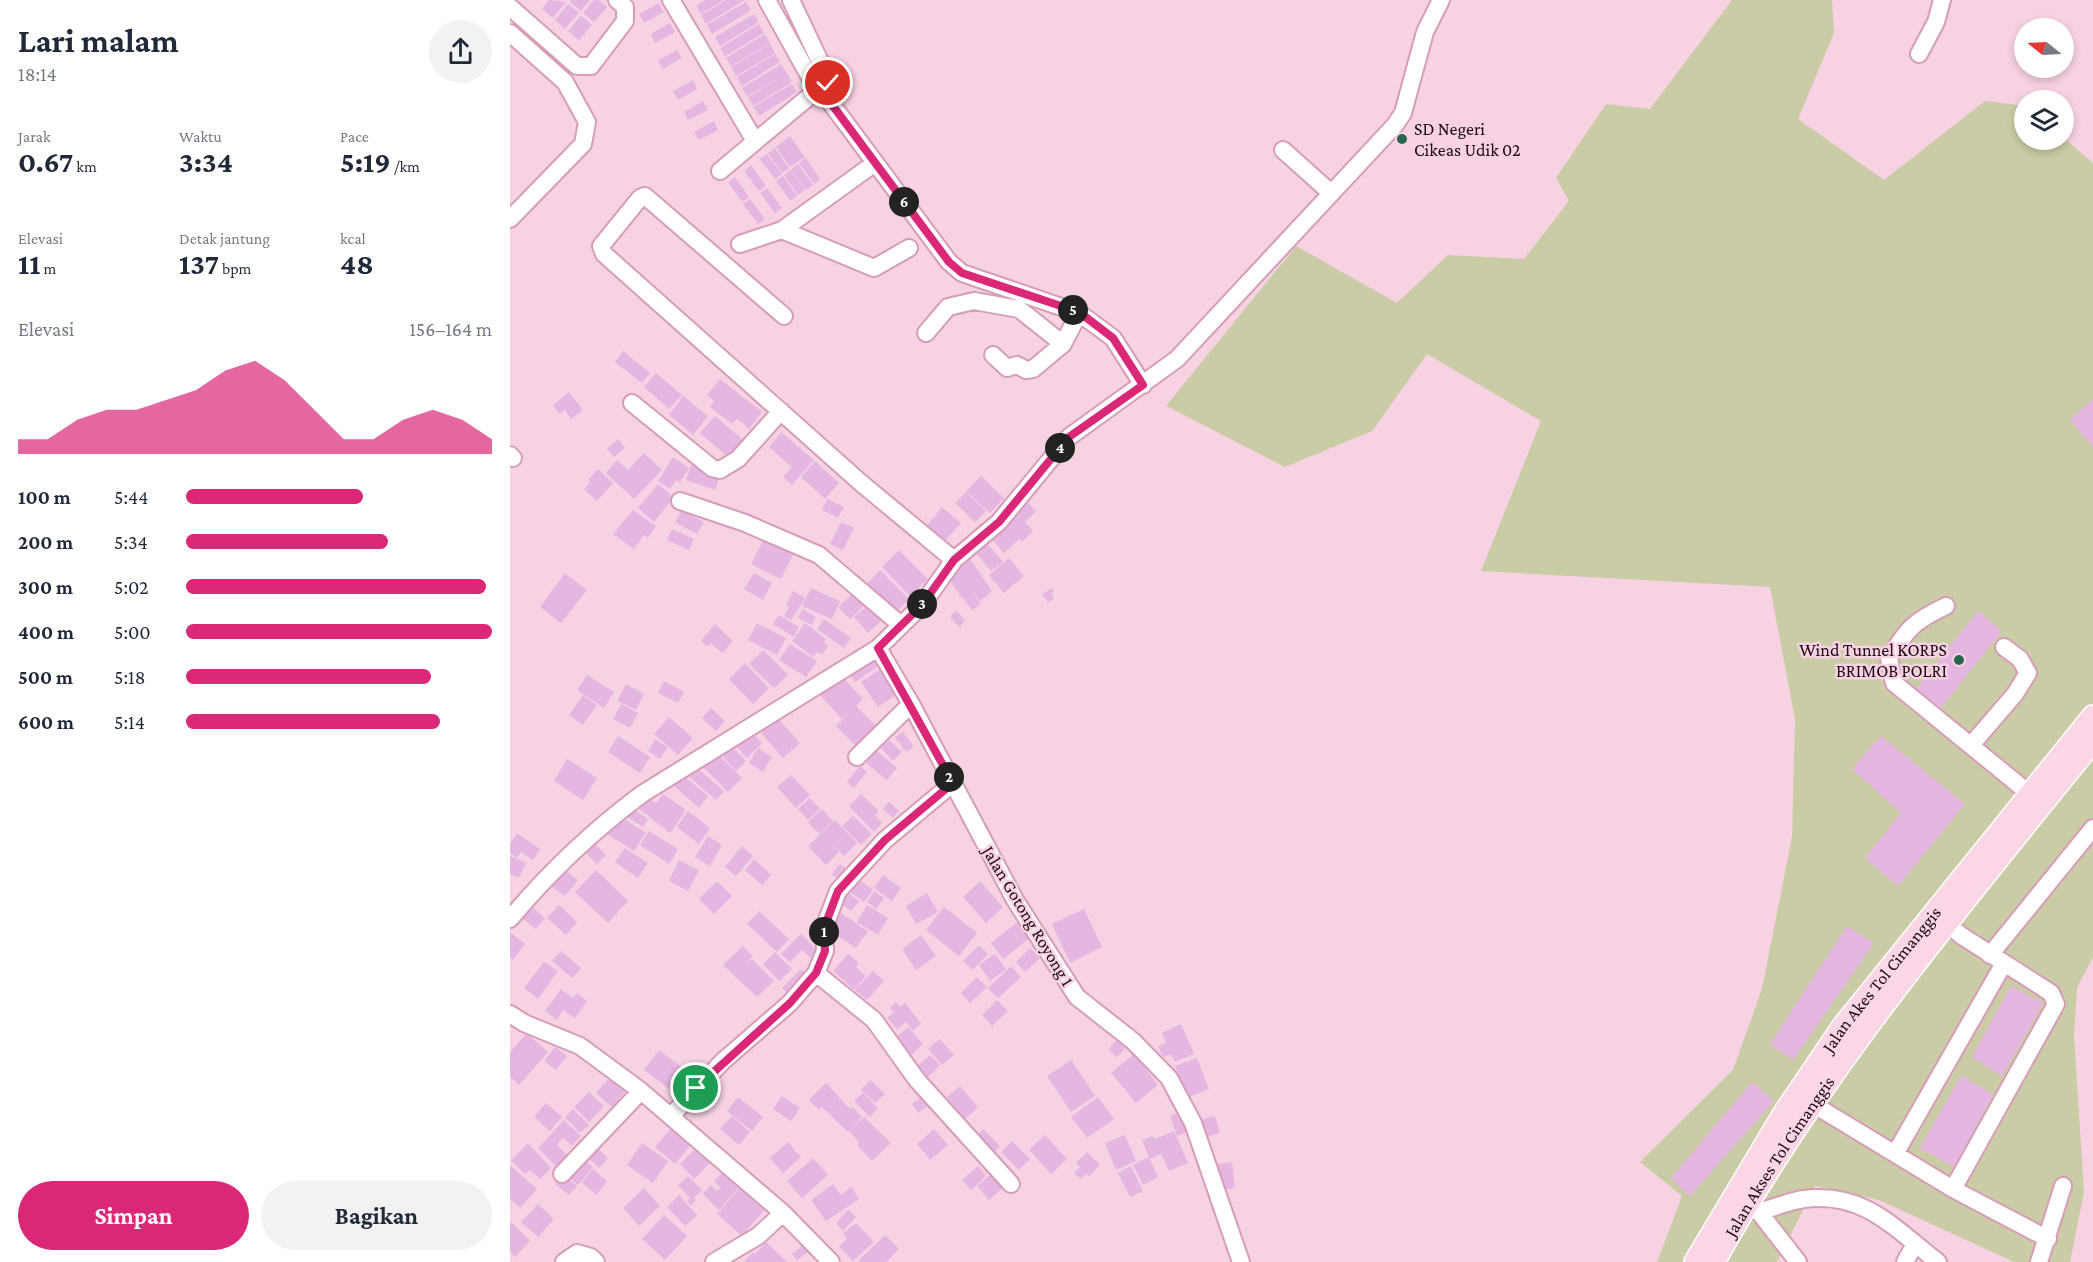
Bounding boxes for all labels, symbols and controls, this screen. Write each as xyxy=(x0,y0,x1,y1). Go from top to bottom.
north arrow xyxy=(2014,18,2074,78)
map controls xyxy=(2014,18,2074,150)
button: share xyxy=(429,20,492,83)
text: Lari malam xyxy=(18,22,179,59)
pin xyxy=(802,57,853,108)
text: 18:14 xyxy=(18,63,57,85)
icon: check xyxy=(811,66,844,99)
button: layers xyxy=(2014,90,2074,150)
place label: SD Negeri Cikeas Udik 02 xyxy=(1414,119,1521,160)
text: Jarak xyxy=(18,128,51,145)
text: Waktu xyxy=(179,128,222,145)
text: Pace xyxy=(340,128,369,145)
marker: SD Negeri Cikeas Udik 02 xyxy=(1395,132,1409,146)
text: 0.67 xyxy=(18,145,73,178)
text: 3:34 xyxy=(179,145,233,178)
text: 5:19 xyxy=(340,145,391,178)
text: km xyxy=(73,158,97,175)
text: /km xyxy=(391,158,420,175)
pin: 6 xyxy=(889,187,919,217)
text: 6 xyxy=(900,193,908,210)
text: Elevasi xyxy=(18,230,63,247)
text: Detak jantung xyxy=(179,230,270,247)
text: kcal xyxy=(340,230,366,247)
text: 11 xyxy=(18,247,40,280)
text: 137 xyxy=(179,247,219,280)
text: 48 xyxy=(340,247,374,280)
text: m xyxy=(40,260,56,277)
text: bpm xyxy=(219,260,251,277)
pin: 5 xyxy=(1058,295,1088,325)
text: 5 xyxy=(1069,301,1077,318)
text: Elevasi xyxy=(18,318,74,340)
text: 156–164 m xyxy=(409,318,492,340)
pin: 4 xyxy=(1045,433,1075,463)
text: 4 xyxy=(1056,439,1064,456)
text: 100 m xyxy=(18,486,71,508)
text: 5:44 xyxy=(114,486,148,508)
text: 200 m xyxy=(18,531,73,553)
text: 5:34 xyxy=(114,531,148,553)
text: 300 m xyxy=(18,576,73,598)
text: 5:02 xyxy=(114,576,149,598)
pin: 3 xyxy=(907,589,937,619)
text: 3 xyxy=(918,595,926,612)
text: 400 m xyxy=(18,621,74,643)
text: 5:00 xyxy=(114,621,151,643)
place label: Wind Tunnel KORPS BRIMOB POLRI xyxy=(1799,640,1947,681)
marker: Wind Tunnel KORPS BRIMOB POLRI xyxy=(1952,653,1966,667)
text: 500 m xyxy=(18,666,73,688)
text: 5:18 xyxy=(114,666,145,688)
text: 600 m xyxy=(18,711,74,733)
text: 5:14 xyxy=(114,711,145,733)
pin: 2 xyxy=(934,762,964,792)
text: 2 xyxy=(945,768,953,785)
street label: Jalan Gotong Royong 1 xyxy=(977,841,1078,990)
street label: Jalan Akes Tol Cimanggis xyxy=(1817,903,1945,1058)
pin: 1 xyxy=(809,917,839,947)
text: 1 xyxy=(821,923,827,940)
pin xyxy=(670,1062,721,1113)
icon: arrive xyxy=(679,1071,712,1104)
street label: Jalan Akses Tol Cimanggis xyxy=(1719,1072,1839,1242)
button: Simpan xyxy=(18,1181,249,1250)
button: Bagikan xyxy=(261,1181,492,1250)

